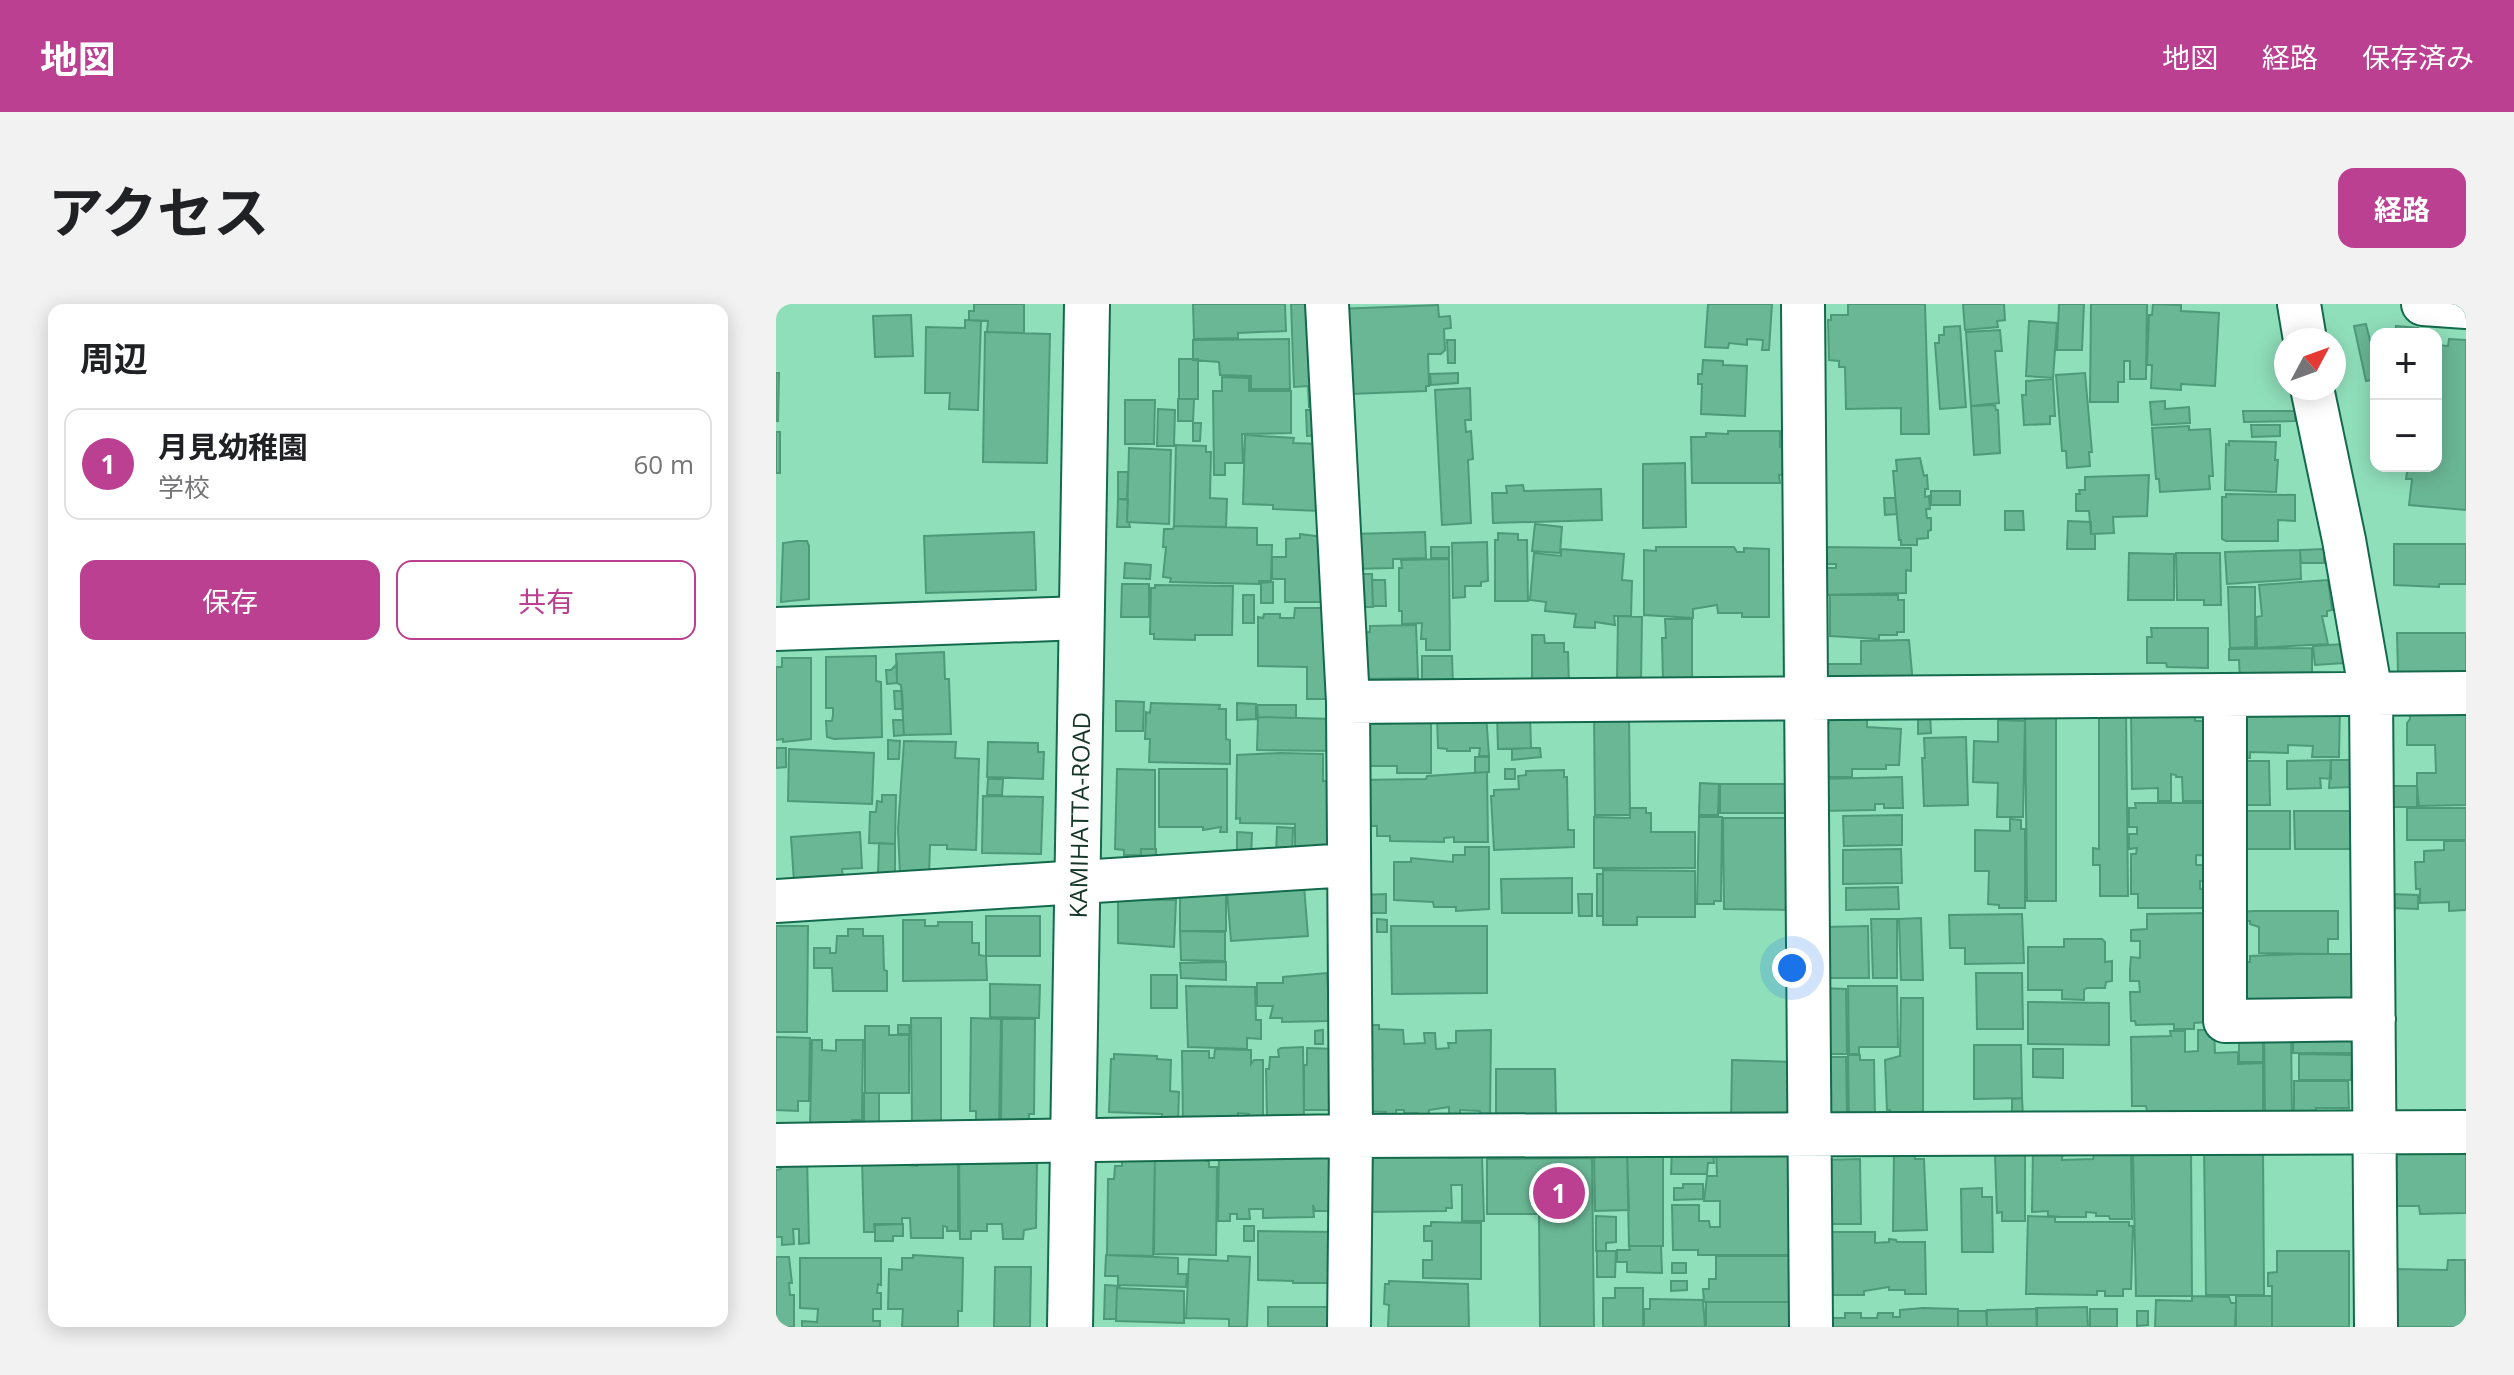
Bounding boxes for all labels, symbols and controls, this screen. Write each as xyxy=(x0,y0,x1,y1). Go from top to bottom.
text: 地図 xyxy=(40,32,116,84)
text: 地図 xyxy=(2162,38,2218,76)
text: 経路 xyxy=(2262,38,2318,76)
text: 保存済み xyxy=(2362,38,2474,76)
button: 経路 xyxy=(2338,168,2466,248)
text: アクセス xyxy=(48,173,269,249)
north arrow xyxy=(2274,328,2346,400)
map controls xyxy=(2370,328,2442,472)
button: + xyxy=(2370,328,2442,400)
text: 周辺 xyxy=(80,335,148,381)
button: − xyxy=(2370,400,2442,472)
text: 月見幼稚園 xyxy=(158,426,308,467)
text: 1 xyxy=(101,446,115,482)
text: 60 m xyxy=(633,446,694,482)
text: 学校 xyxy=(158,469,210,505)
button: 保存 xyxy=(80,560,380,640)
button: 共有 xyxy=(396,560,696,640)
street label: KAMIHATTA-ROAD xyxy=(1060,712,1097,919)
your location xyxy=(1772,948,1812,988)
pin: 1 xyxy=(1533,1163,1585,1223)

